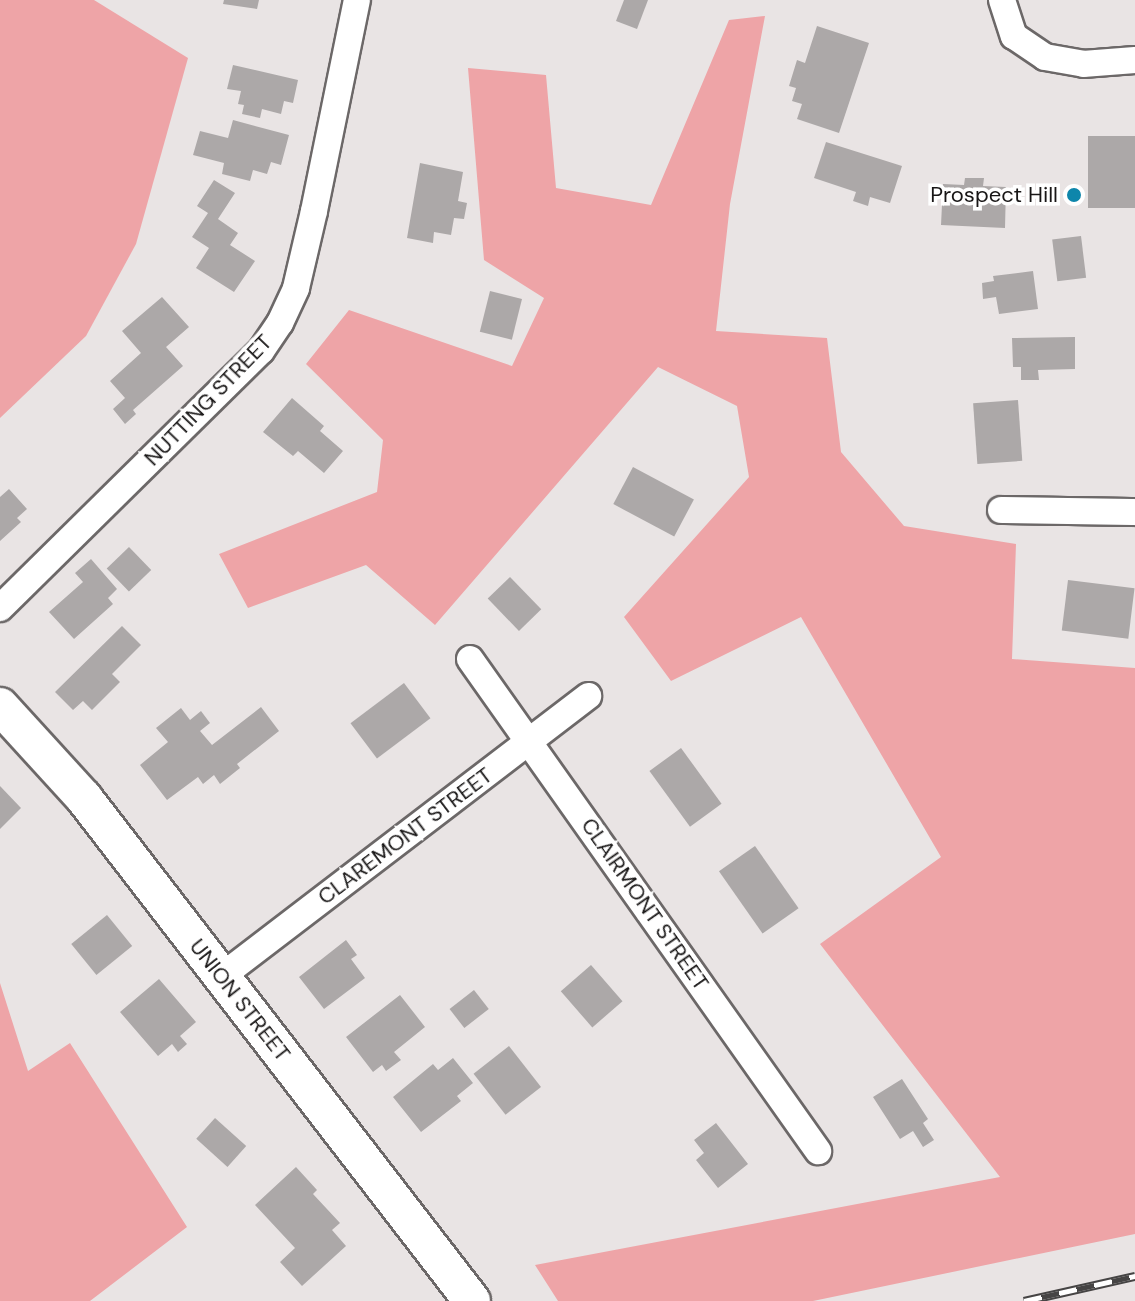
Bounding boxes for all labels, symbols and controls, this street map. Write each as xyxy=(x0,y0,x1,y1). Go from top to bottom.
place label: Prospect Hill xyxy=(930,182,1058,208)
marker: Prospect Hill xyxy=(1065,186,1083,204)
street label: NUTTING STREET xyxy=(139,329,277,471)
street label: CLAREMONT STREET xyxy=(313,762,497,910)
street label: CLAIRMONT STREET xyxy=(576,813,714,995)
street label: UNION STREET xyxy=(184,934,296,1066)

